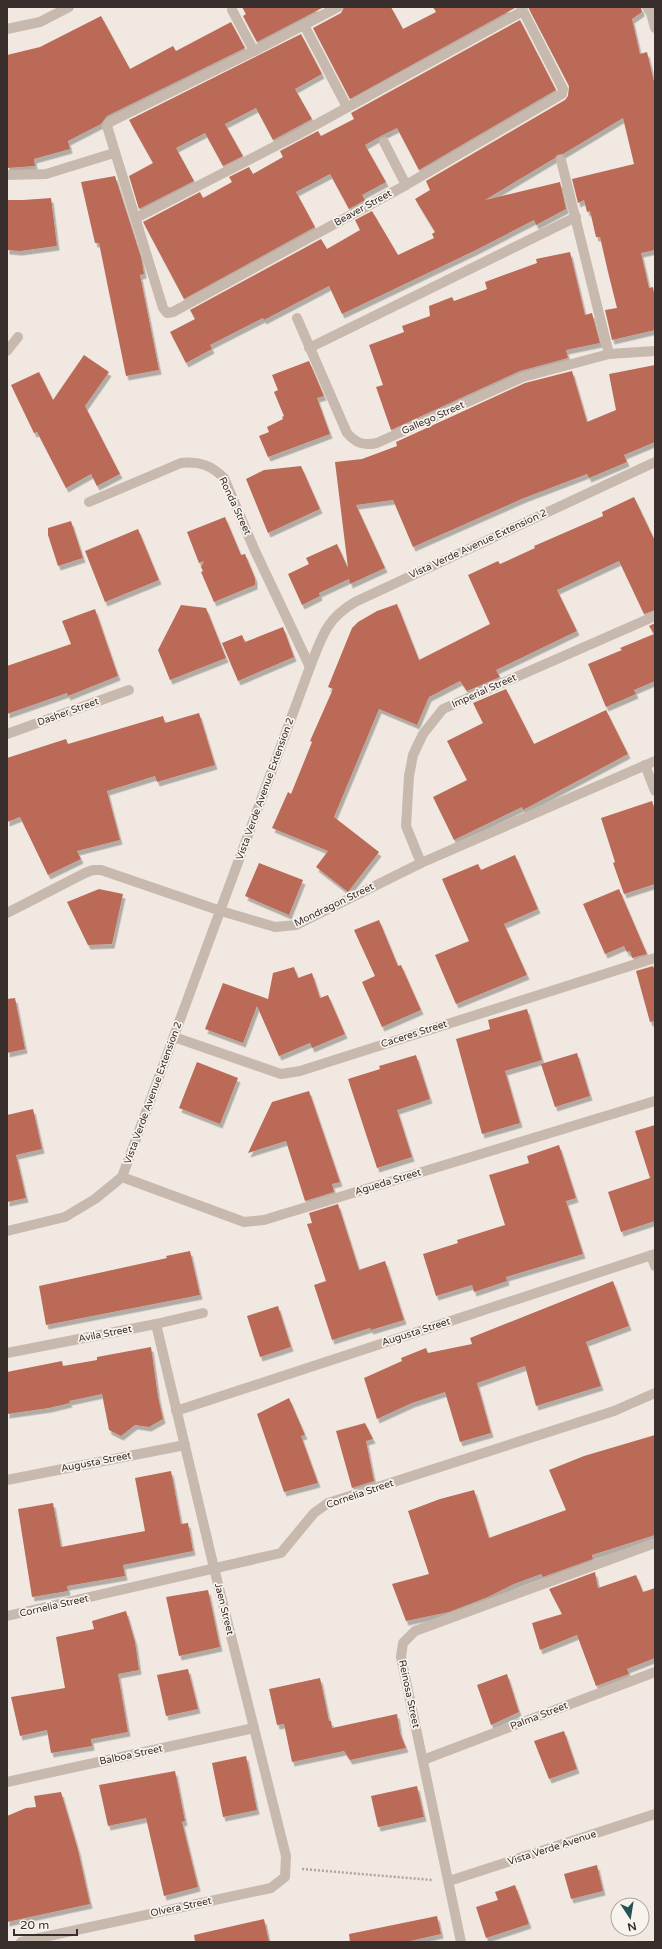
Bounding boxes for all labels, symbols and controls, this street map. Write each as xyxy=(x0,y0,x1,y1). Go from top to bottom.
street label: Beaver Street xyxy=(332,187,394,229)
street label: Gallego Street xyxy=(400,399,466,437)
street label: Ronda Street xyxy=(216,475,254,537)
street label: Vista Verde Avenue Extension 2 xyxy=(407,507,549,581)
street label: Imperial Street xyxy=(450,671,518,711)
street label: Dasher Street xyxy=(36,695,101,729)
street label: Vista Verde Avenue Extension 2 xyxy=(234,716,296,862)
street label: Mondragon Street xyxy=(292,880,376,929)
street label: Caceres Street xyxy=(379,1018,449,1050)
street label: Vista Verde Avenue Extension 2 xyxy=(122,1020,184,1166)
street label: Agueda Street xyxy=(353,1166,423,1198)
street label: Augusta Street xyxy=(380,1315,452,1349)
street label: Avila Street xyxy=(77,1323,133,1345)
street label: Augusta Street xyxy=(60,1449,132,1475)
street label: Cornelia Street xyxy=(325,1477,395,1511)
street label: Jaen Street xyxy=(212,1582,236,1636)
street label: Cornelia Street xyxy=(18,1592,90,1620)
street label: Reinosa Street xyxy=(396,1659,422,1729)
street label: Palma Street xyxy=(509,1699,570,1732)
street label: Balboa Street xyxy=(98,1742,164,1768)
street label: Vista Verde Avenue xyxy=(506,1828,598,1868)
street label: Olvera Street xyxy=(149,1895,213,1919)
north arrow xyxy=(610,1897,650,1937)
scale bar xyxy=(14,1911,77,1937)
text: 20 m xyxy=(20,1918,49,1932)
text: N xyxy=(626,1919,638,1934)

